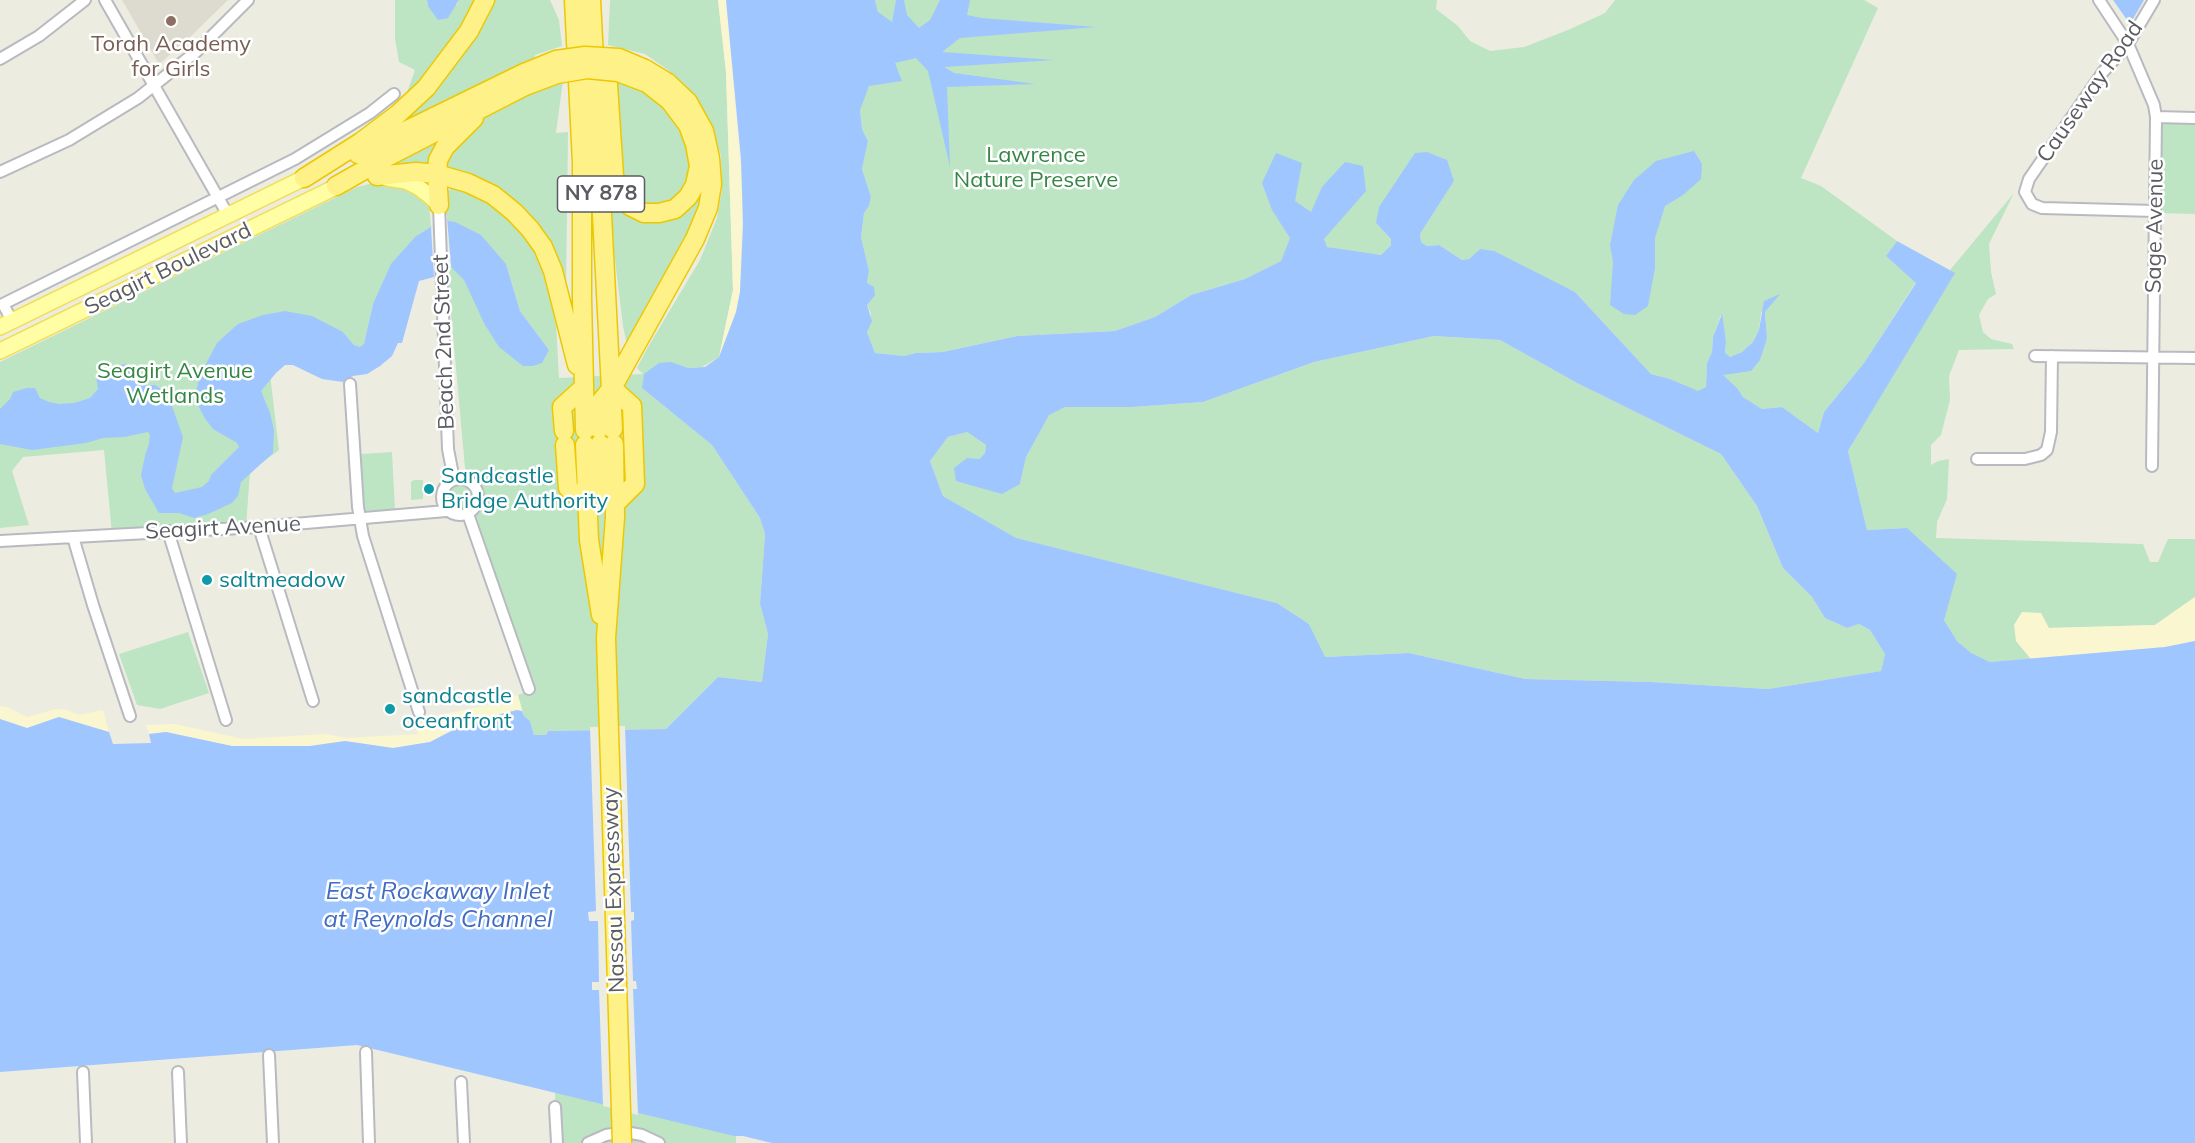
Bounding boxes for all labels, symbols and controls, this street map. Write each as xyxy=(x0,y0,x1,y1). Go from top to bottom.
marker: Torah Academy for Girls xyxy=(164,14,178,28)
street label: Causeway Road xyxy=(2031,16,2149,168)
place label: Torah Academy for Girls xyxy=(91,31,251,82)
park label: Lawrence Nature Preserve xyxy=(954,142,1118,194)
street label: Sage Avenue xyxy=(2141,159,2169,293)
road number: NY 878 xyxy=(558,176,644,212)
street label: Seagirt Boulevard xyxy=(80,217,256,321)
street label: Beach 2nd Street xyxy=(428,254,460,430)
park label: Seagirt Avenue Wetlands xyxy=(97,358,253,410)
place label: Sandcastle Bridge Authority xyxy=(441,463,608,514)
marker: Sandcastle Bridge Authority xyxy=(422,482,436,496)
street label: Seagirt Avenue xyxy=(144,511,302,545)
place label: saltmeadow xyxy=(219,567,345,593)
marker: saltmeadow xyxy=(200,573,214,587)
place label: sandcastle oceanfront xyxy=(402,683,512,734)
marker: sandcastle oceanfront xyxy=(383,702,397,716)
street label: Nassau Expressway xyxy=(597,787,631,993)
water label: East Rockaway Inlet at Reynolds Channel xyxy=(324,878,552,934)

